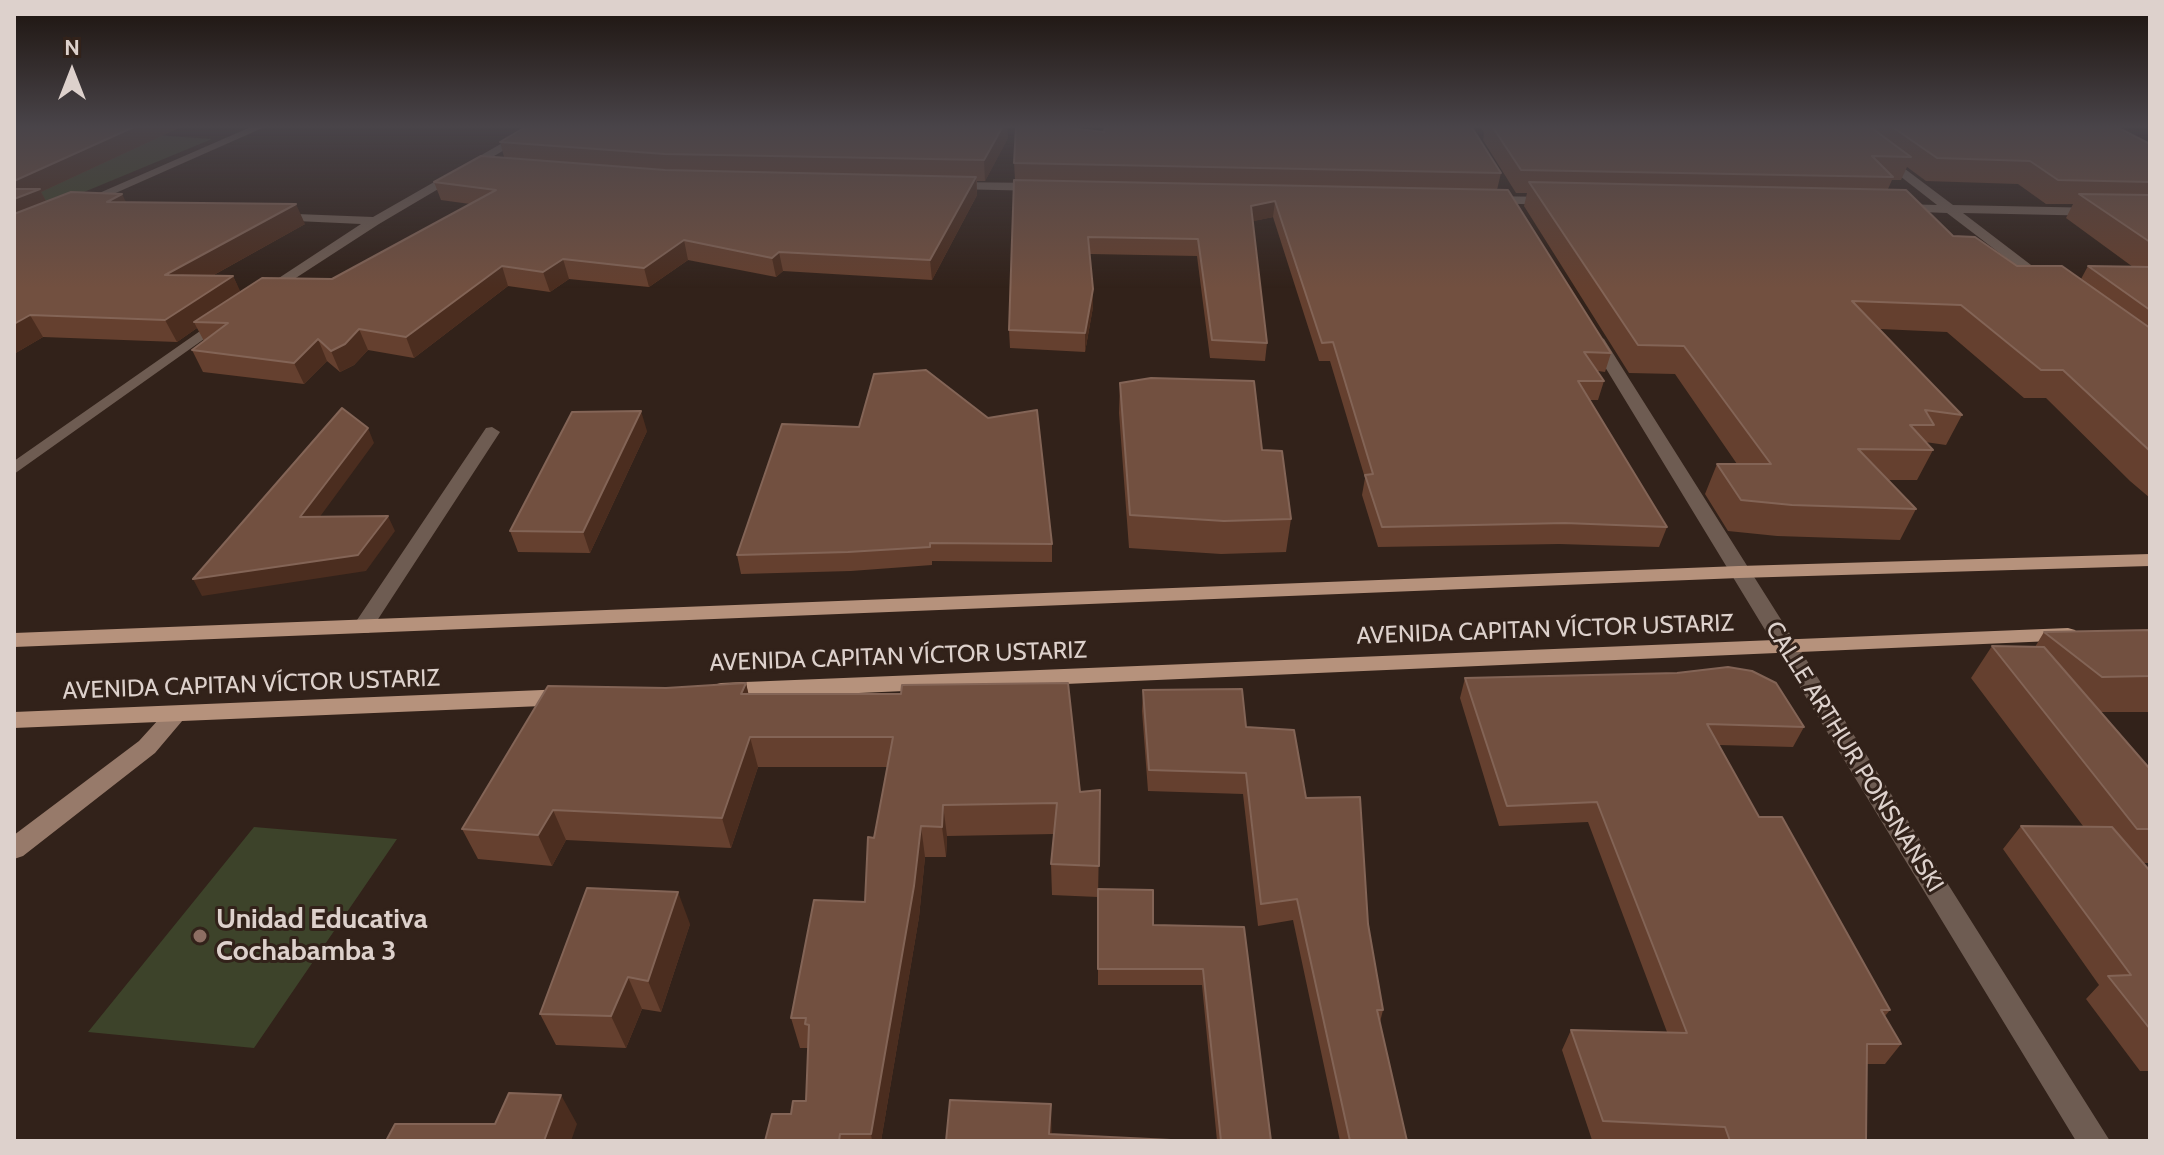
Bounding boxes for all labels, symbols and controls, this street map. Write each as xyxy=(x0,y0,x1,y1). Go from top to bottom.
north arrow xyxy=(32,32,112,112)
text: N xyxy=(64,34,80,61)
street label: AVENIDA CAPITAN VÍCTOR USTARIZ xyxy=(1356,609,1734,651)
street label: CALLE ARTHUR PONSNANSKI xyxy=(1759,616,1949,898)
street label: AVENIDA CAPITAN VÍCTOR USTARIZ xyxy=(709,636,1087,678)
street label: AVENIDA CAPITAN VÍCTOR USTARIZ xyxy=(62,664,440,706)
place label: Unidad Educativa Cochabamba 3 xyxy=(216,903,428,969)
marker: Unidad Educativa Cochabamba 3 xyxy=(191,927,209,945)

